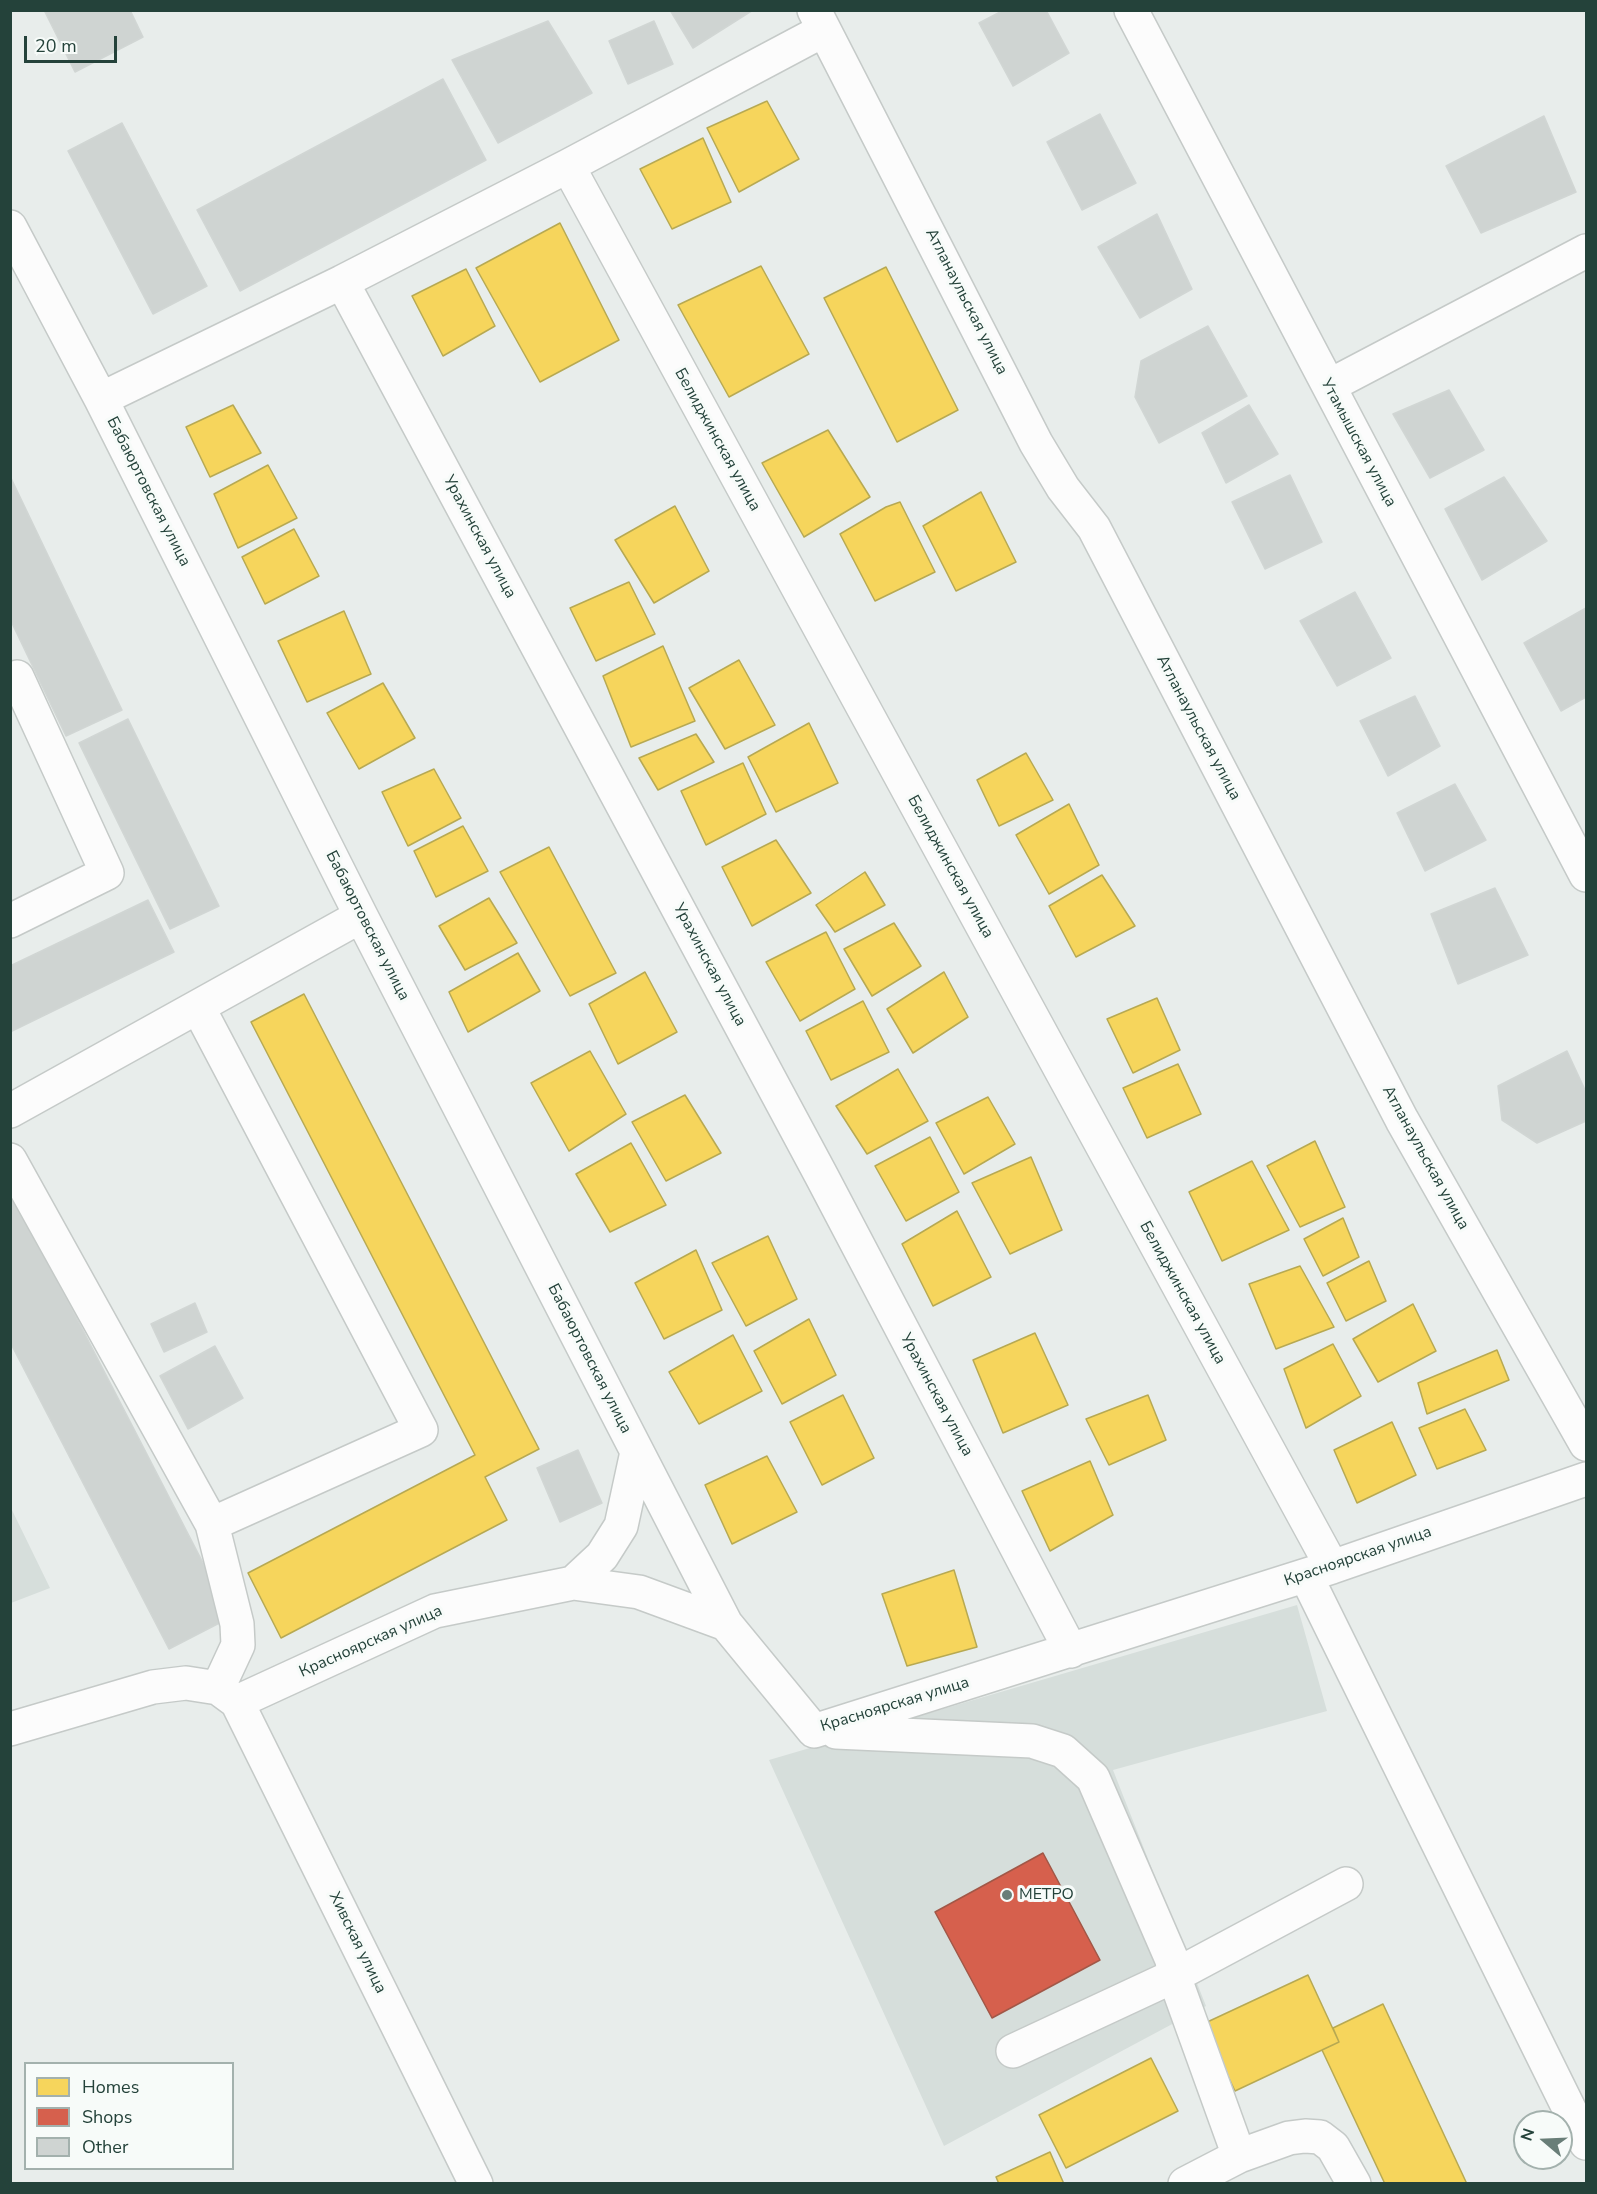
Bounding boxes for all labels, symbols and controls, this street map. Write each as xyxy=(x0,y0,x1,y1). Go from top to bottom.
scale bar xyxy=(27,24,120,62)
text: 20 m xyxy=(35,34,77,58)
street label: Атланаульская улица xyxy=(921,226,1011,378)
street label: Белиджинская улица xyxy=(670,365,764,515)
street label: Утамышская улица xyxy=(1316,375,1400,511)
street label: Бабаюртовская улица xyxy=(102,414,194,570)
street label: Урахинская улица xyxy=(438,472,520,602)
street label: Атланаульская улица xyxy=(1152,652,1244,804)
street label: Белиджинская улица xyxy=(903,792,997,942)
street label: Бабаюртовская улица xyxy=(321,848,413,1004)
street label: Урахинская улица xyxy=(668,900,750,1030)
street label: Атланаульская улица xyxy=(1377,1083,1473,1233)
street label: Белиджинская улица xyxy=(1135,1218,1229,1368)
street label: Бабаюртовская улица xyxy=(543,1281,635,1437)
street label: Урахинская улица xyxy=(895,1330,977,1460)
street label: Красноярская улица xyxy=(1282,1523,1434,1591)
street label: Красноярская улица xyxy=(297,1602,445,1682)
street label: Красноярская улица xyxy=(818,1673,972,1737)
place label: МЕТРО xyxy=(1019,1885,1074,1905)
marker: МЕТРО xyxy=(1000,1888,1014,1902)
street label: Хивская улица xyxy=(324,1889,390,1997)
legend xyxy=(24,2062,234,2170)
text: Homes xyxy=(82,2075,139,2099)
text: Shops xyxy=(82,2105,132,2129)
north arrow xyxy=(1513,2110,1573,2170)
text: N xyxy=(1516,2126,1540,2144)
text: Other xyxy=(82,2135,128,2159)

